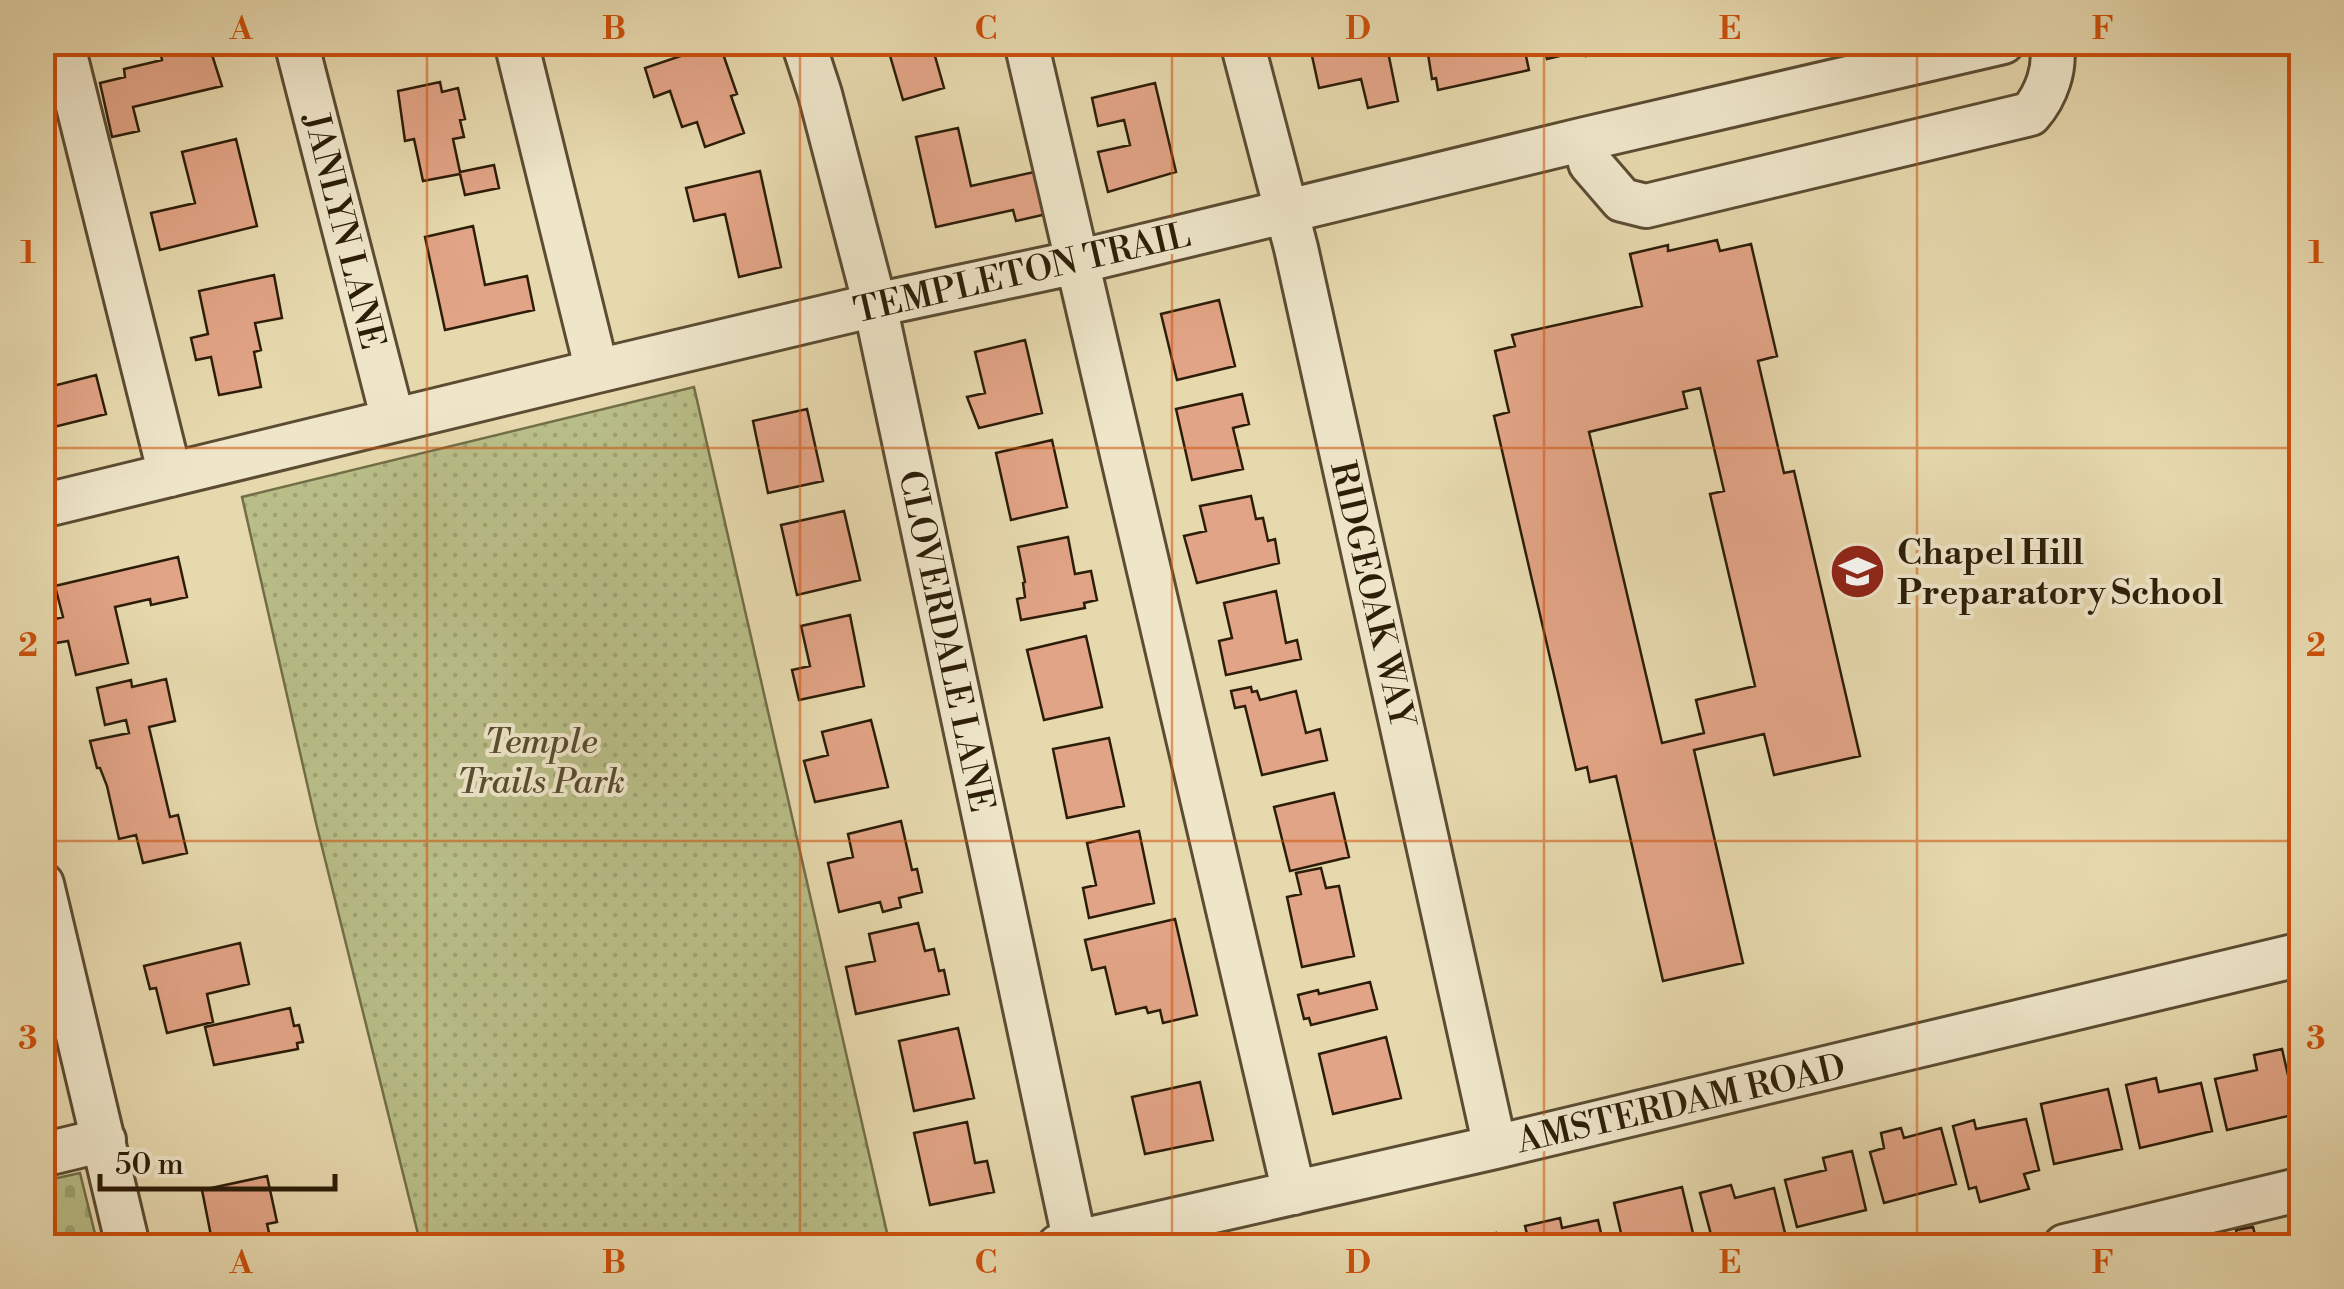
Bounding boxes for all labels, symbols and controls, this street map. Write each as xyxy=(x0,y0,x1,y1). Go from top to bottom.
text: A xyxy=(229,9,254,49)
text: B xyxy=(602,9,626,49)
text: C xyxy=(975,9,997,49)
text: D xyxy=(1345,9,1371,49)
text: E xyxy=(1719,9,1741,49)
text: F xyxy=(2092,9,2114,49)
street label: JANLYN LANE xyxy=(293,107,394,354)
street label: TEMPLETON TRAIL xyxy=(850,214,1195,333)
text: 1 xyxy=(20,233,36,273)
text: 1 xyxy=(2308,233,2324,273)
street label: RIDGEOAK WAY xyxy=(1320,457,1423,733)
street label: CLOVERDALE LANE xyxy=(888,467,1003,816)
place label: Chapel Hill Preparatory School xyxy=(1897,532,2223,615)
school or university icon: Chapel Hill Preparatory School xyxy=(1828,542,1888,602)
text: 2 xyxy=(18,626,38,666)
text: 2 xyxy=(2306,626,2326,666)
park label: Temple Trails Park xyxy=(457,721,625,804)
text: 3 xyxy=(18,1019,38,1059)
text: 3 xyxy=(2306,1019,2326,1059)
street label: AMSTERDAM ROAD xyxy=(1512,1046,1850,1163)
scale bar xyxy=(100,1129,335,1191)
text: 50 m xyxy=(115,1146,184,1184)
text: A xyxy=(229,1243,254,1283)
text: B xyxy=(602,1243,626,1283)
text: C xyxy=(975,1243,997,1283)
text: D xyxy=(1345,1243,1371,1283)
text: E xyxy=(1719,1243,1741,1283)
text: F xyxy=(2092,1243,2114,1283)

